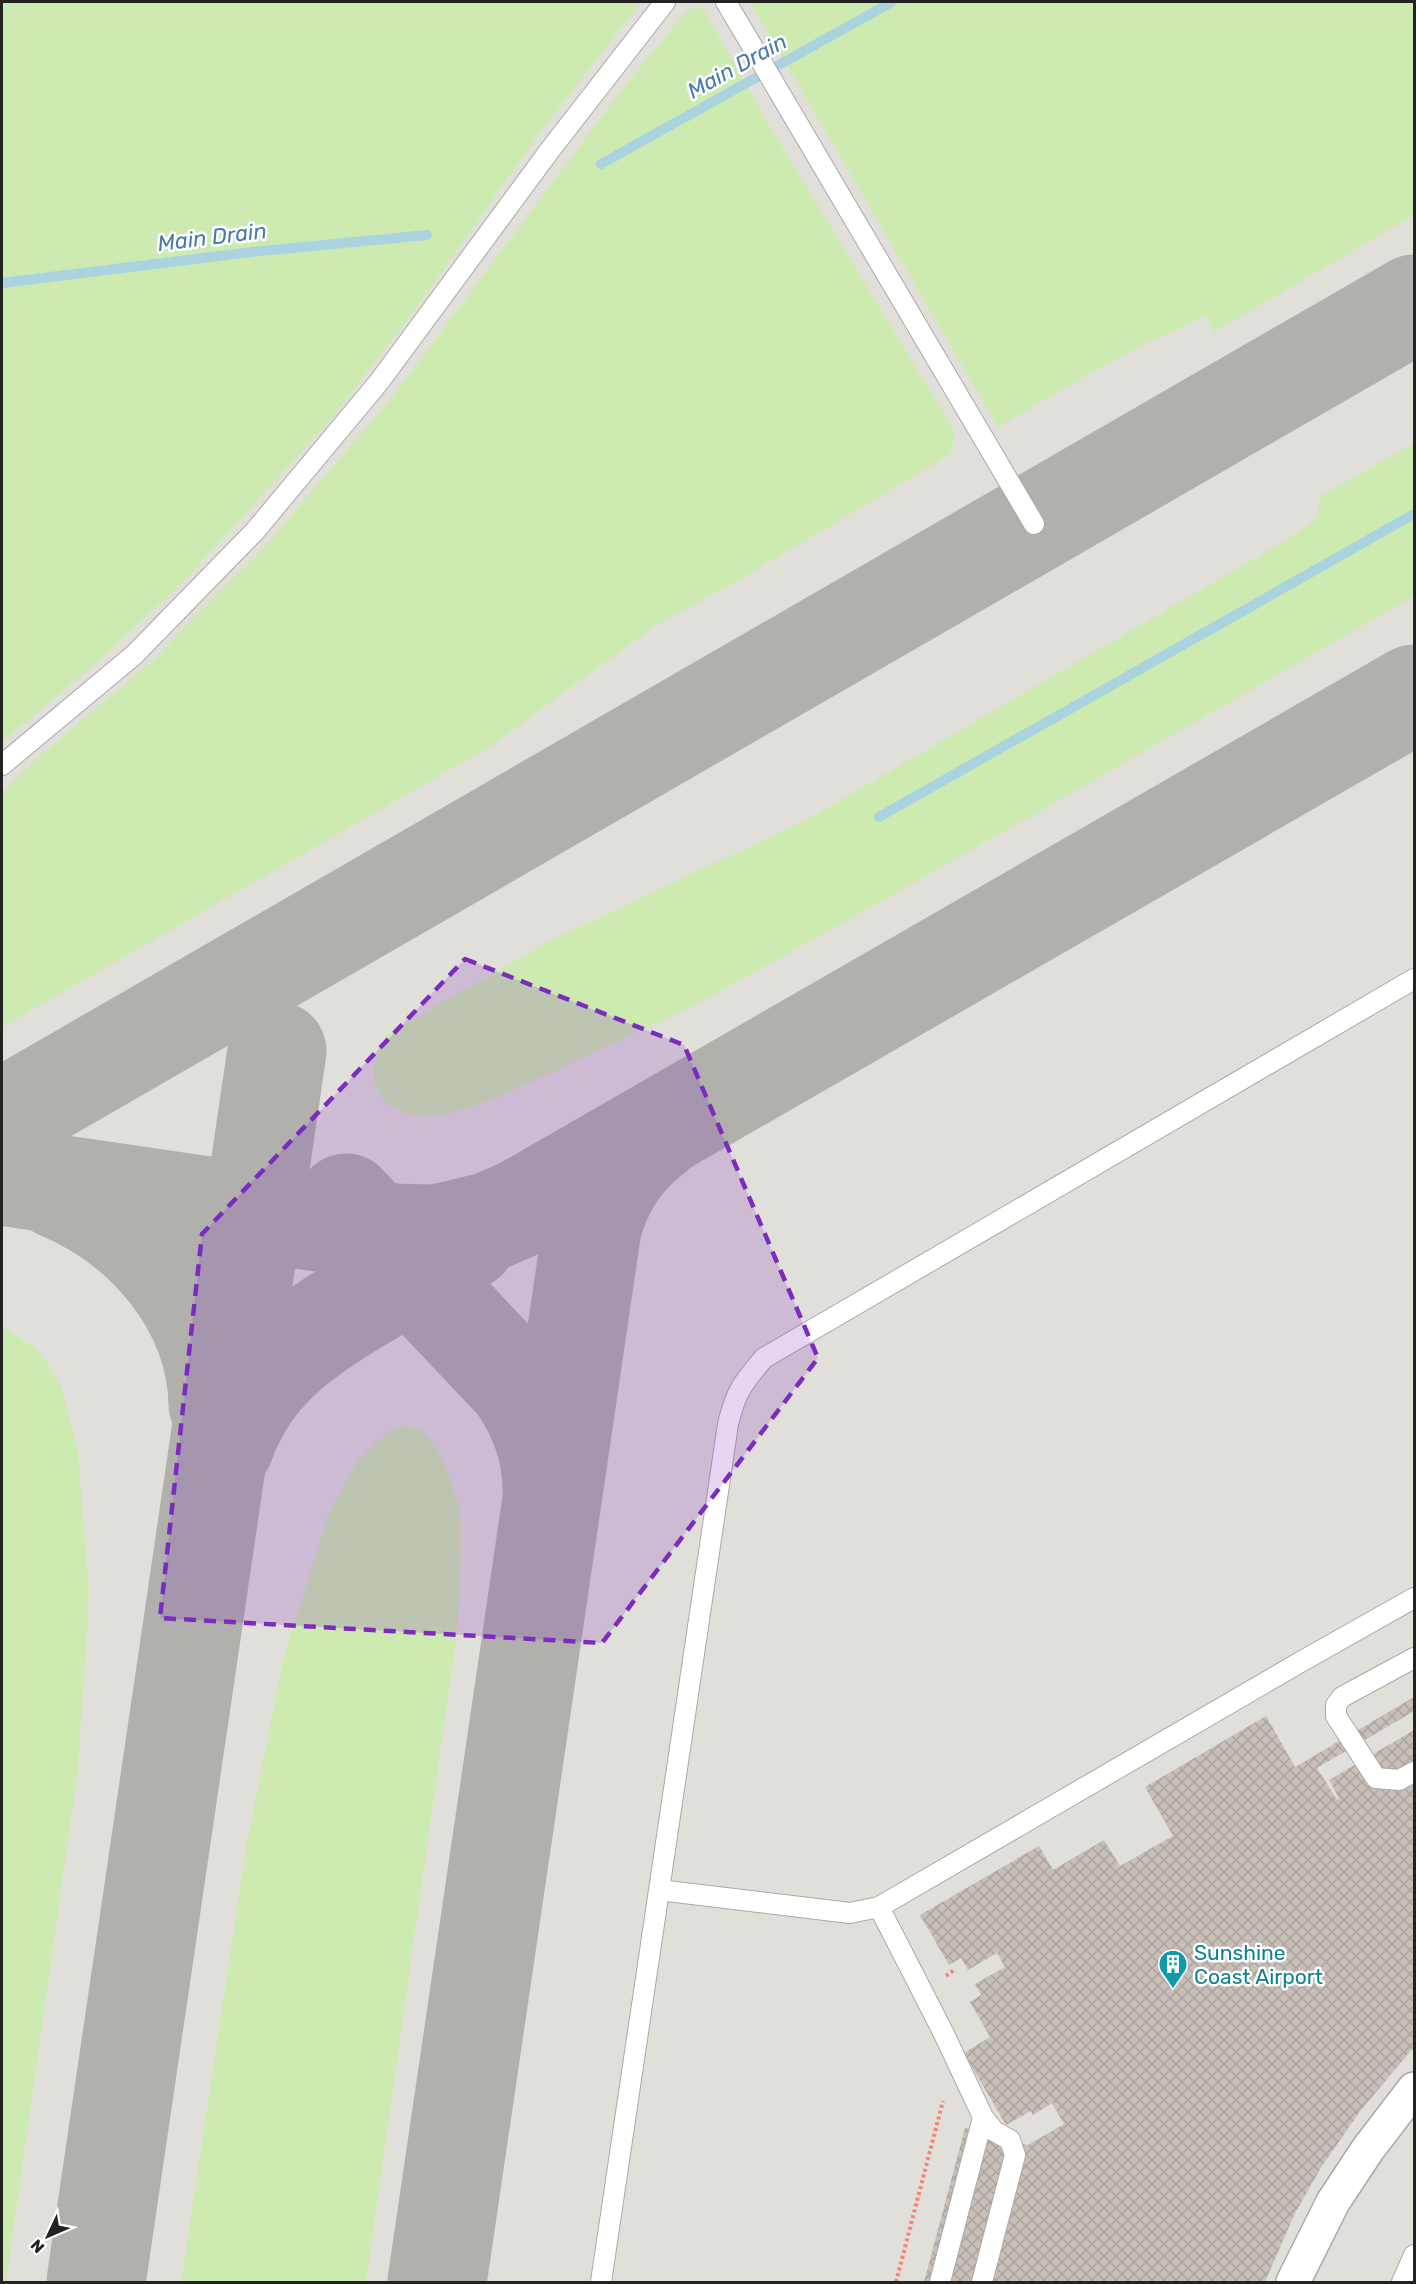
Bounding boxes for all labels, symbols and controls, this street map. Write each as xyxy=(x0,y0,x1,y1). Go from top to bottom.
water label: Main Drain xyxy=(682,28,792,104)
water label: Main Drain xyxy=(156,217,268,257)
place label: Sunshine Coast Airport xyxy=(1194,1940,1323,1989)
building icon: Sunshine Coast Airport xyxy=(1157,1948,1189,1990)
north arrow xyxy=(18,2206,78,2266)
text: N xyxy=(27,2235,48,2257)

